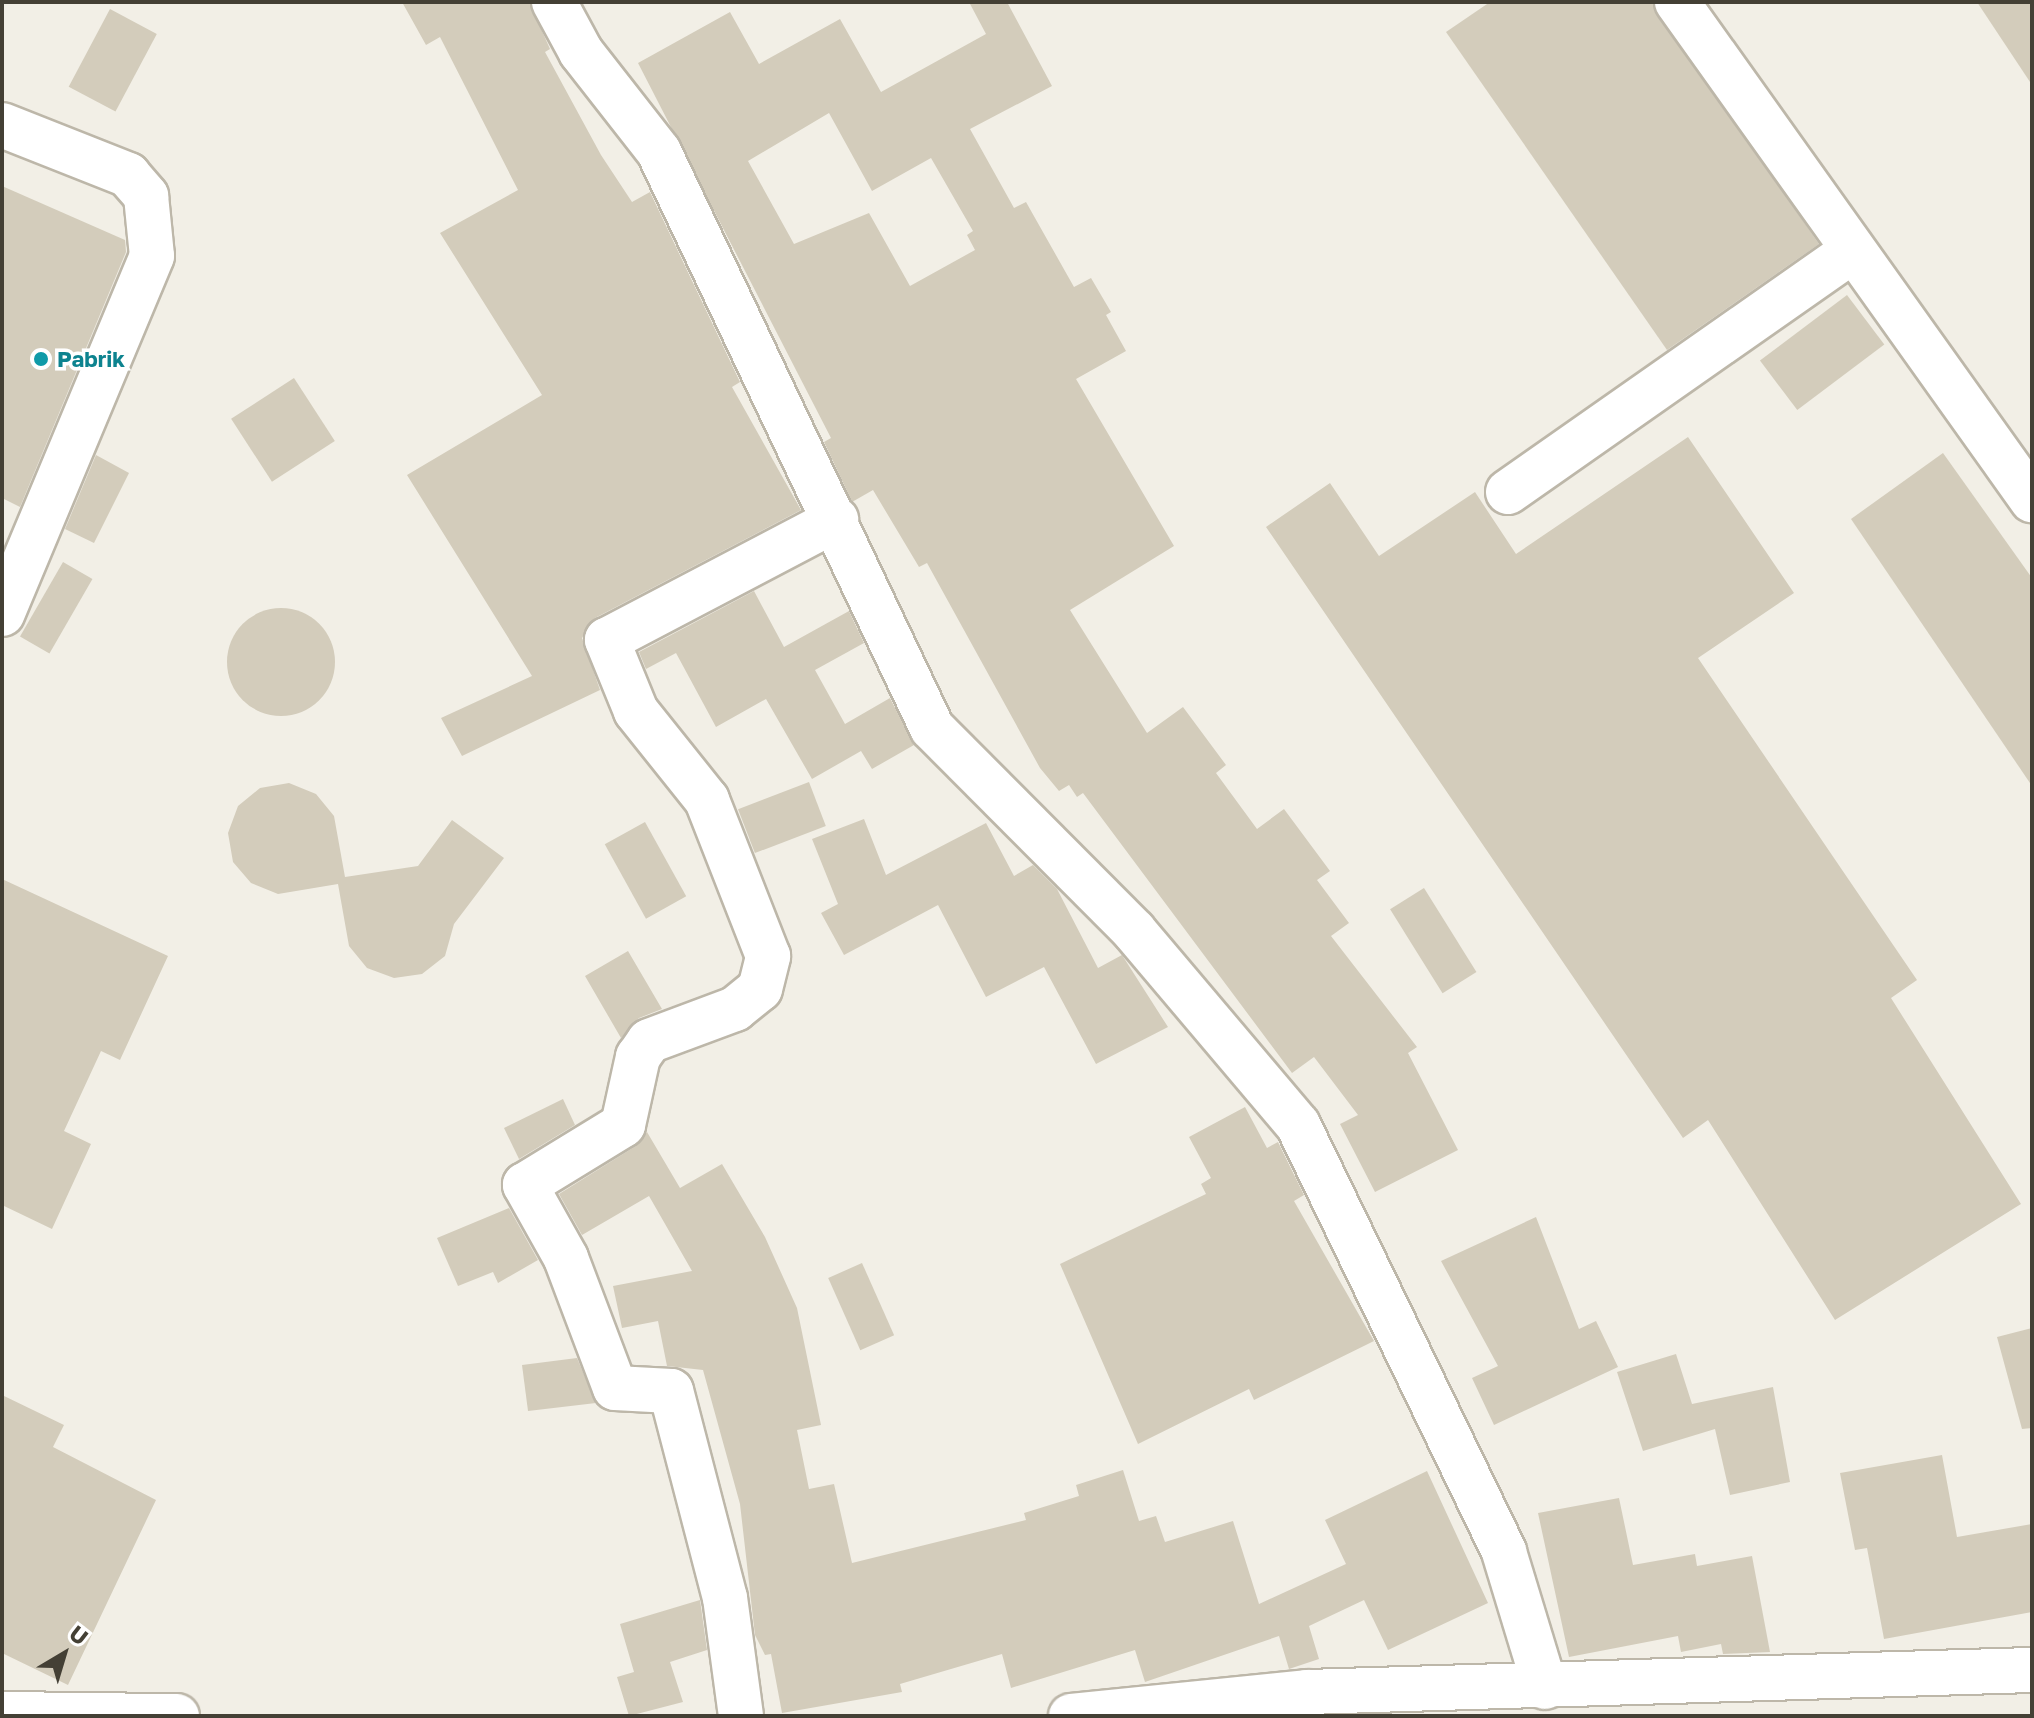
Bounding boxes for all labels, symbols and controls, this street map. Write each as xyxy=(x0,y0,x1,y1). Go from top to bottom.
place label: Pabrik xyxy=(57,346,125,372)
marker: Pabrik xyxy=(32,350,50,368)
north arrow xyxy=(24,1614,104,1694)
text: U xyxy=(64,1619,94,1650)

